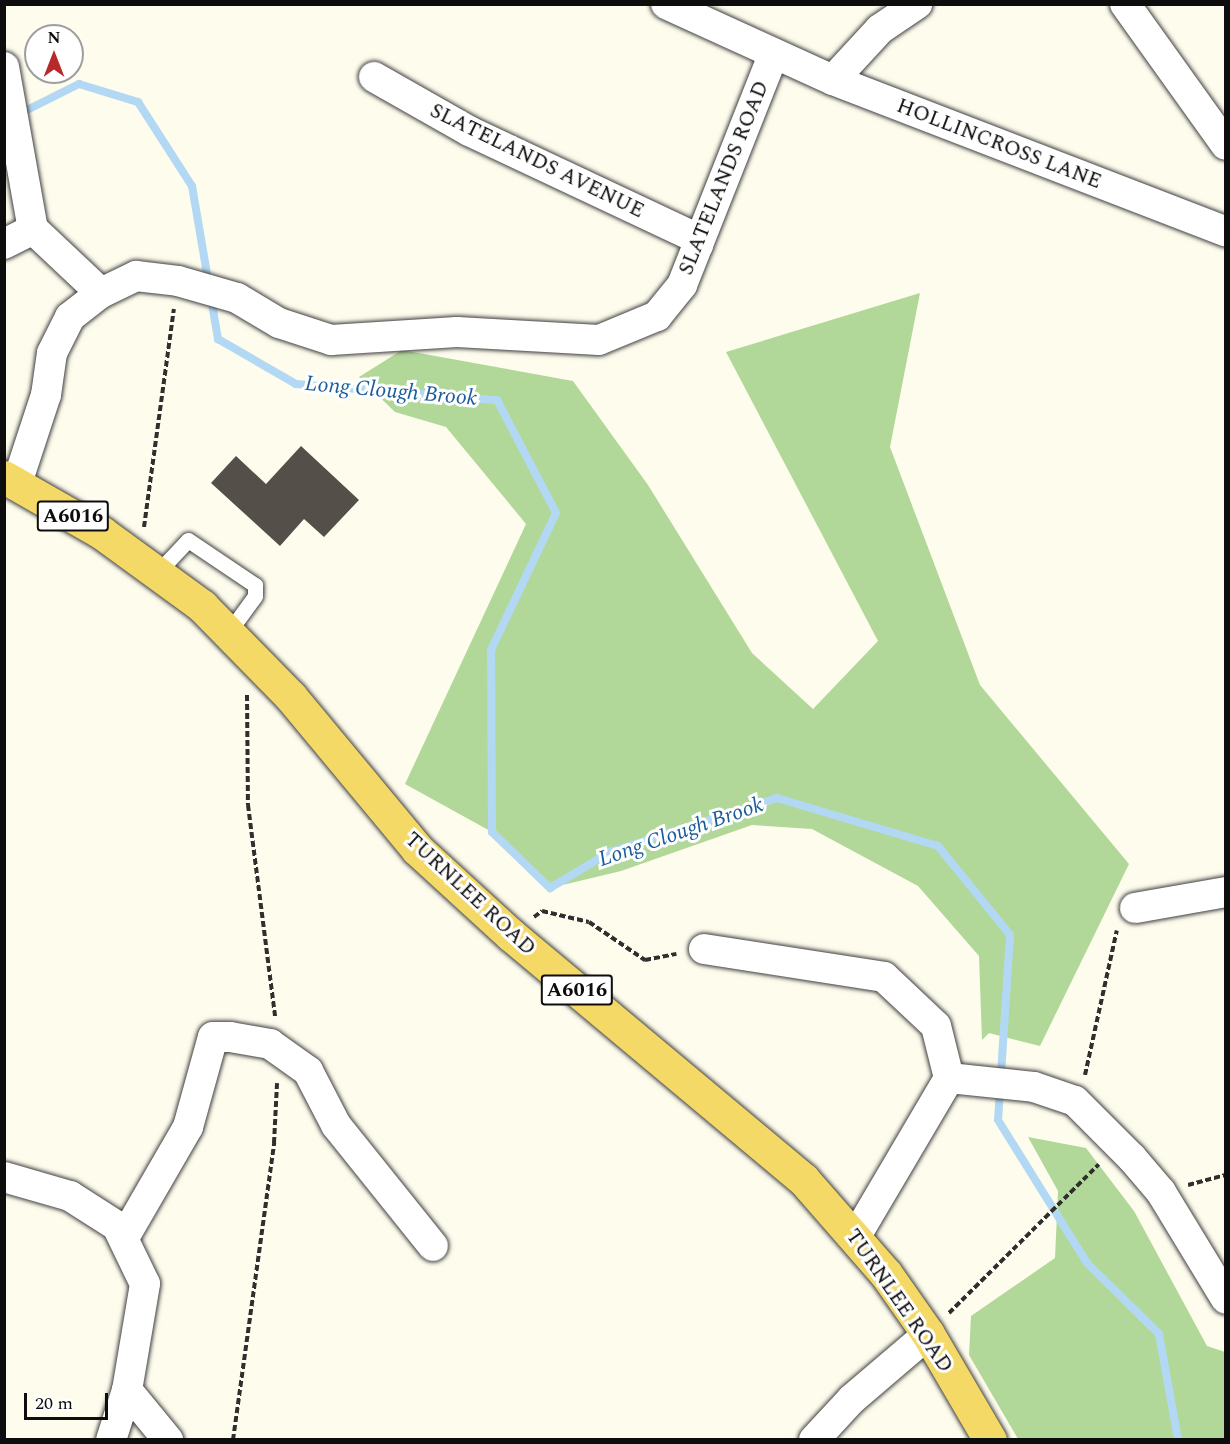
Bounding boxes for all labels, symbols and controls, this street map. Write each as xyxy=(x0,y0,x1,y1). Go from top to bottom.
north arrow xyxy=(24,24,84,84)
text: N xyxy=(47,26,61,50)
street label: SLATELANDS ROAD xyxy=(674,77,774,279)
street label: HOLLINCROSS LANE xyxy=(893,93,1105,195)
street label: SLATELANDS AVENUE xyxy=(426,98,648,224)
water label: Long Clough Brook xyxy=(304,370,478,412)
road number: A6016 xyxy=(36,499,110,533)
water label: Long Clough Brook xyxy=(595,791,767,873)
street label: TURNLEE ROAD xyxy=(399,827,541,961)
road number: A6016 xyxy=(540,973,614,1007)
street label: TURNLEE ROAD xyxy=(840,1224,958,1378)
scale bar xyxy=(27,1381,111,1419)
text: 20 m xyxy=(35,1390,73,1417)

